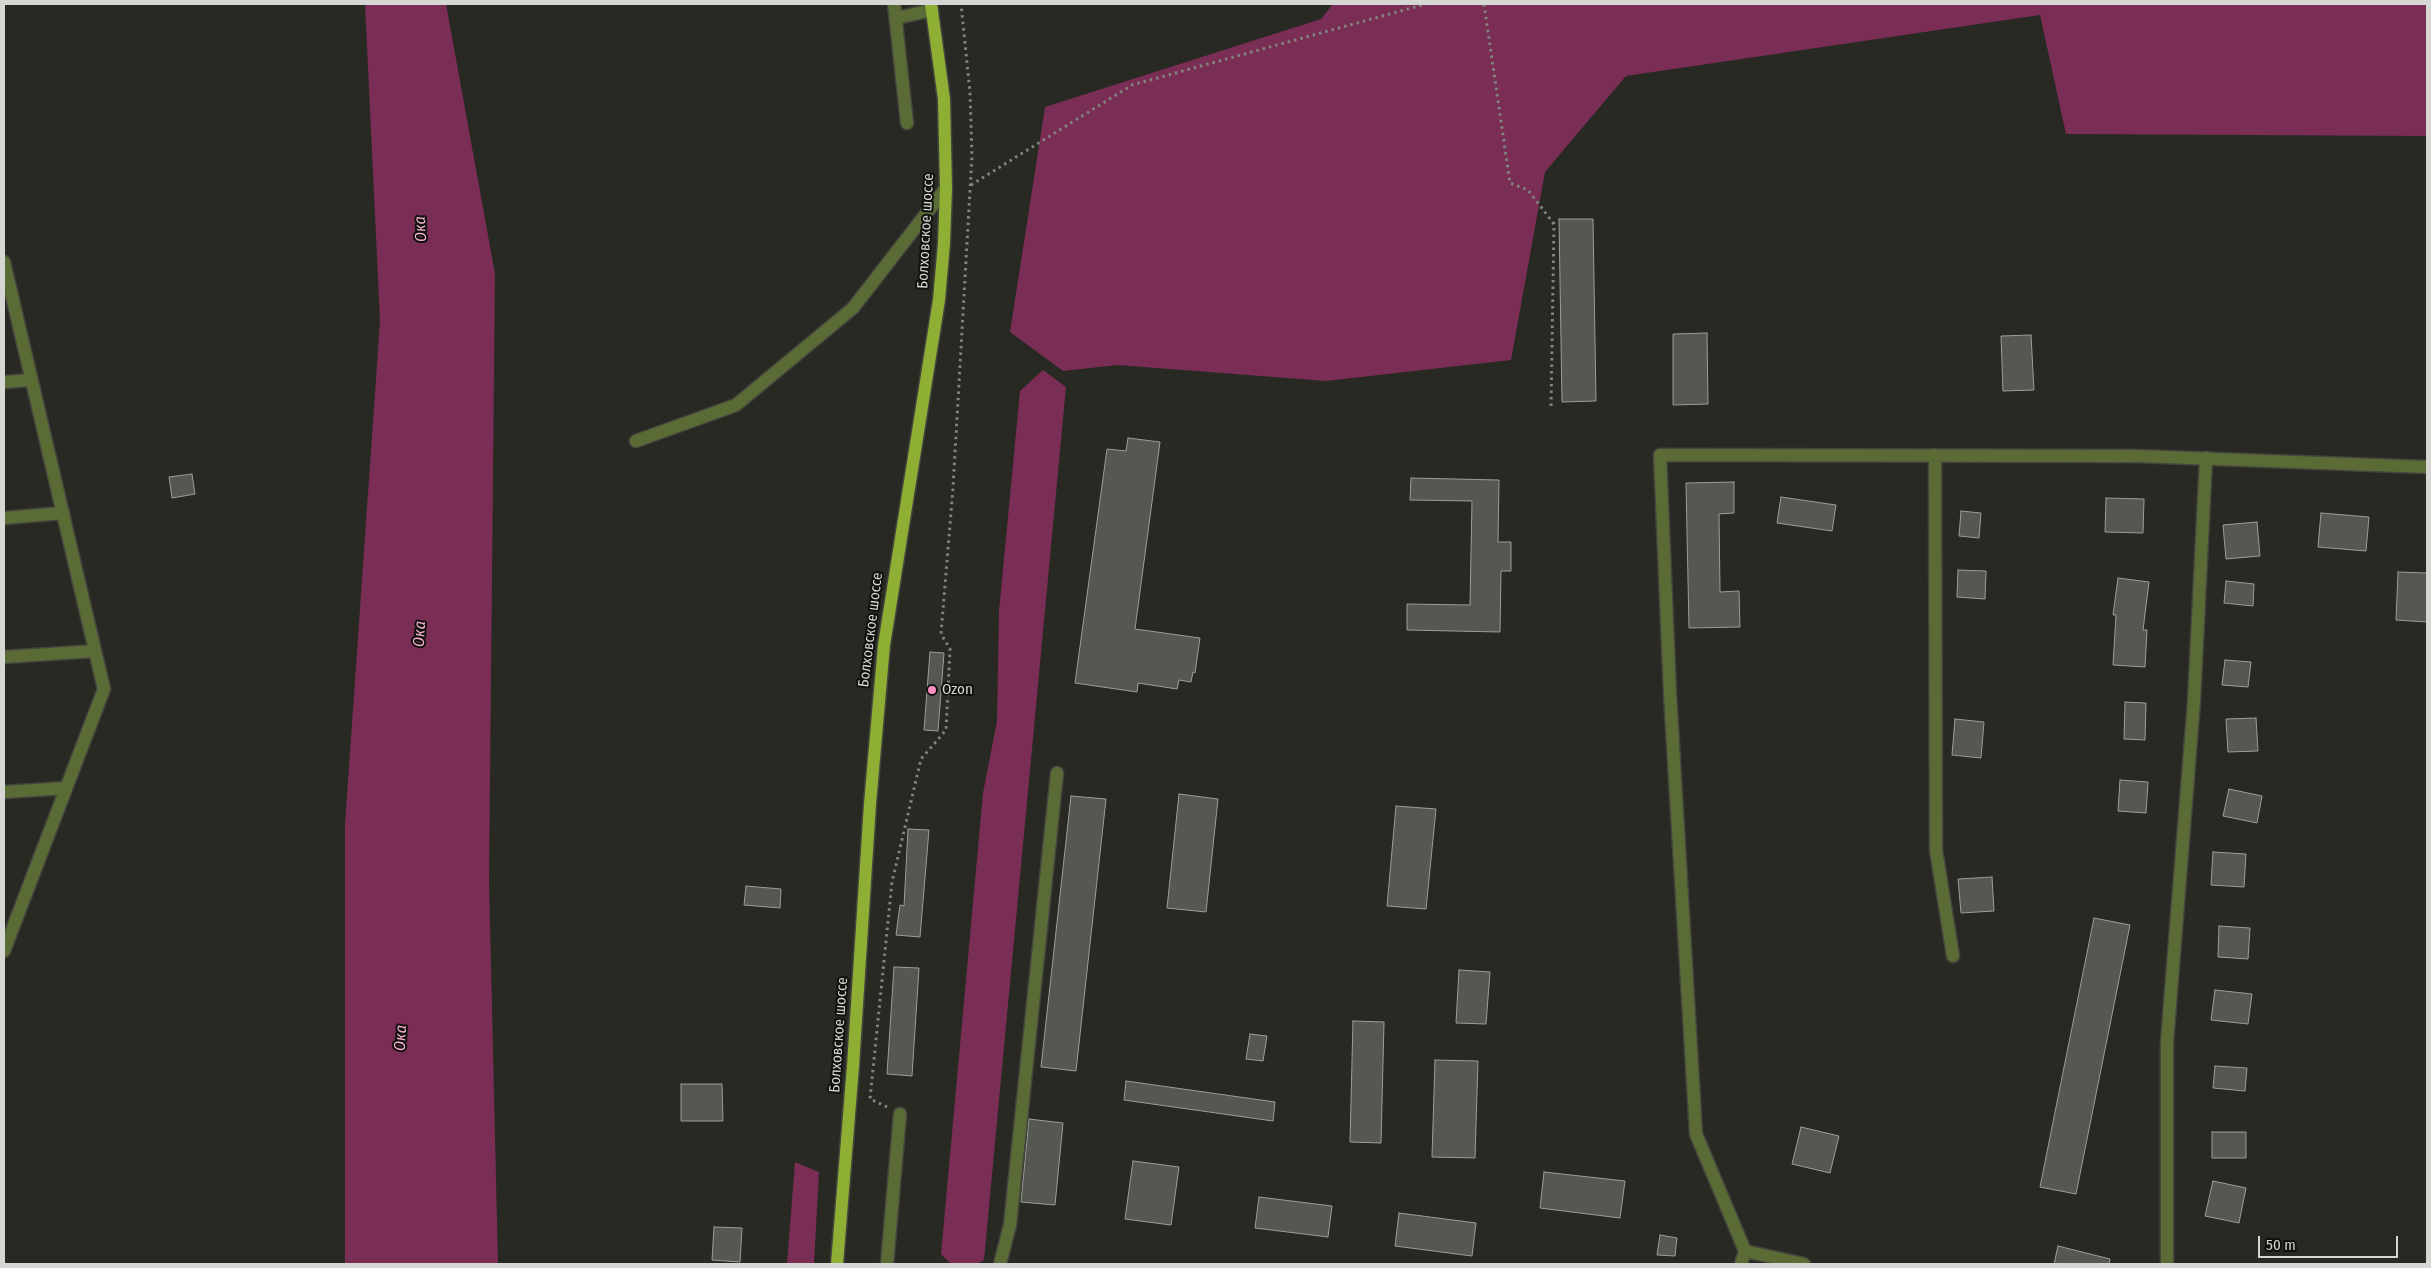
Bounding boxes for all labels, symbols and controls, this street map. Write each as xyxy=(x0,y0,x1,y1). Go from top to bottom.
street label: Болховское шоссе xyxy=(914,173,938,289)
water label: Ока xyxy=(411,216,431,242)
street label: Болховское шоссе xyxy=(855,572,887,688)
water label: Ока xyxy=(410,621,430,647)
place label: Ozon xyxy=(942,681,973,699)
marker: Ozon xyxy=(926,684,938,696)
street label: Болховское шоссе xyxy=(826,977,852,1093)
water label: Ока xyxy=(391,1025,411,1051)
scale bar xyxy=(2261,1226,2401,1258)
text: 50 m xyxy=(2266,1236,2296,1254)

